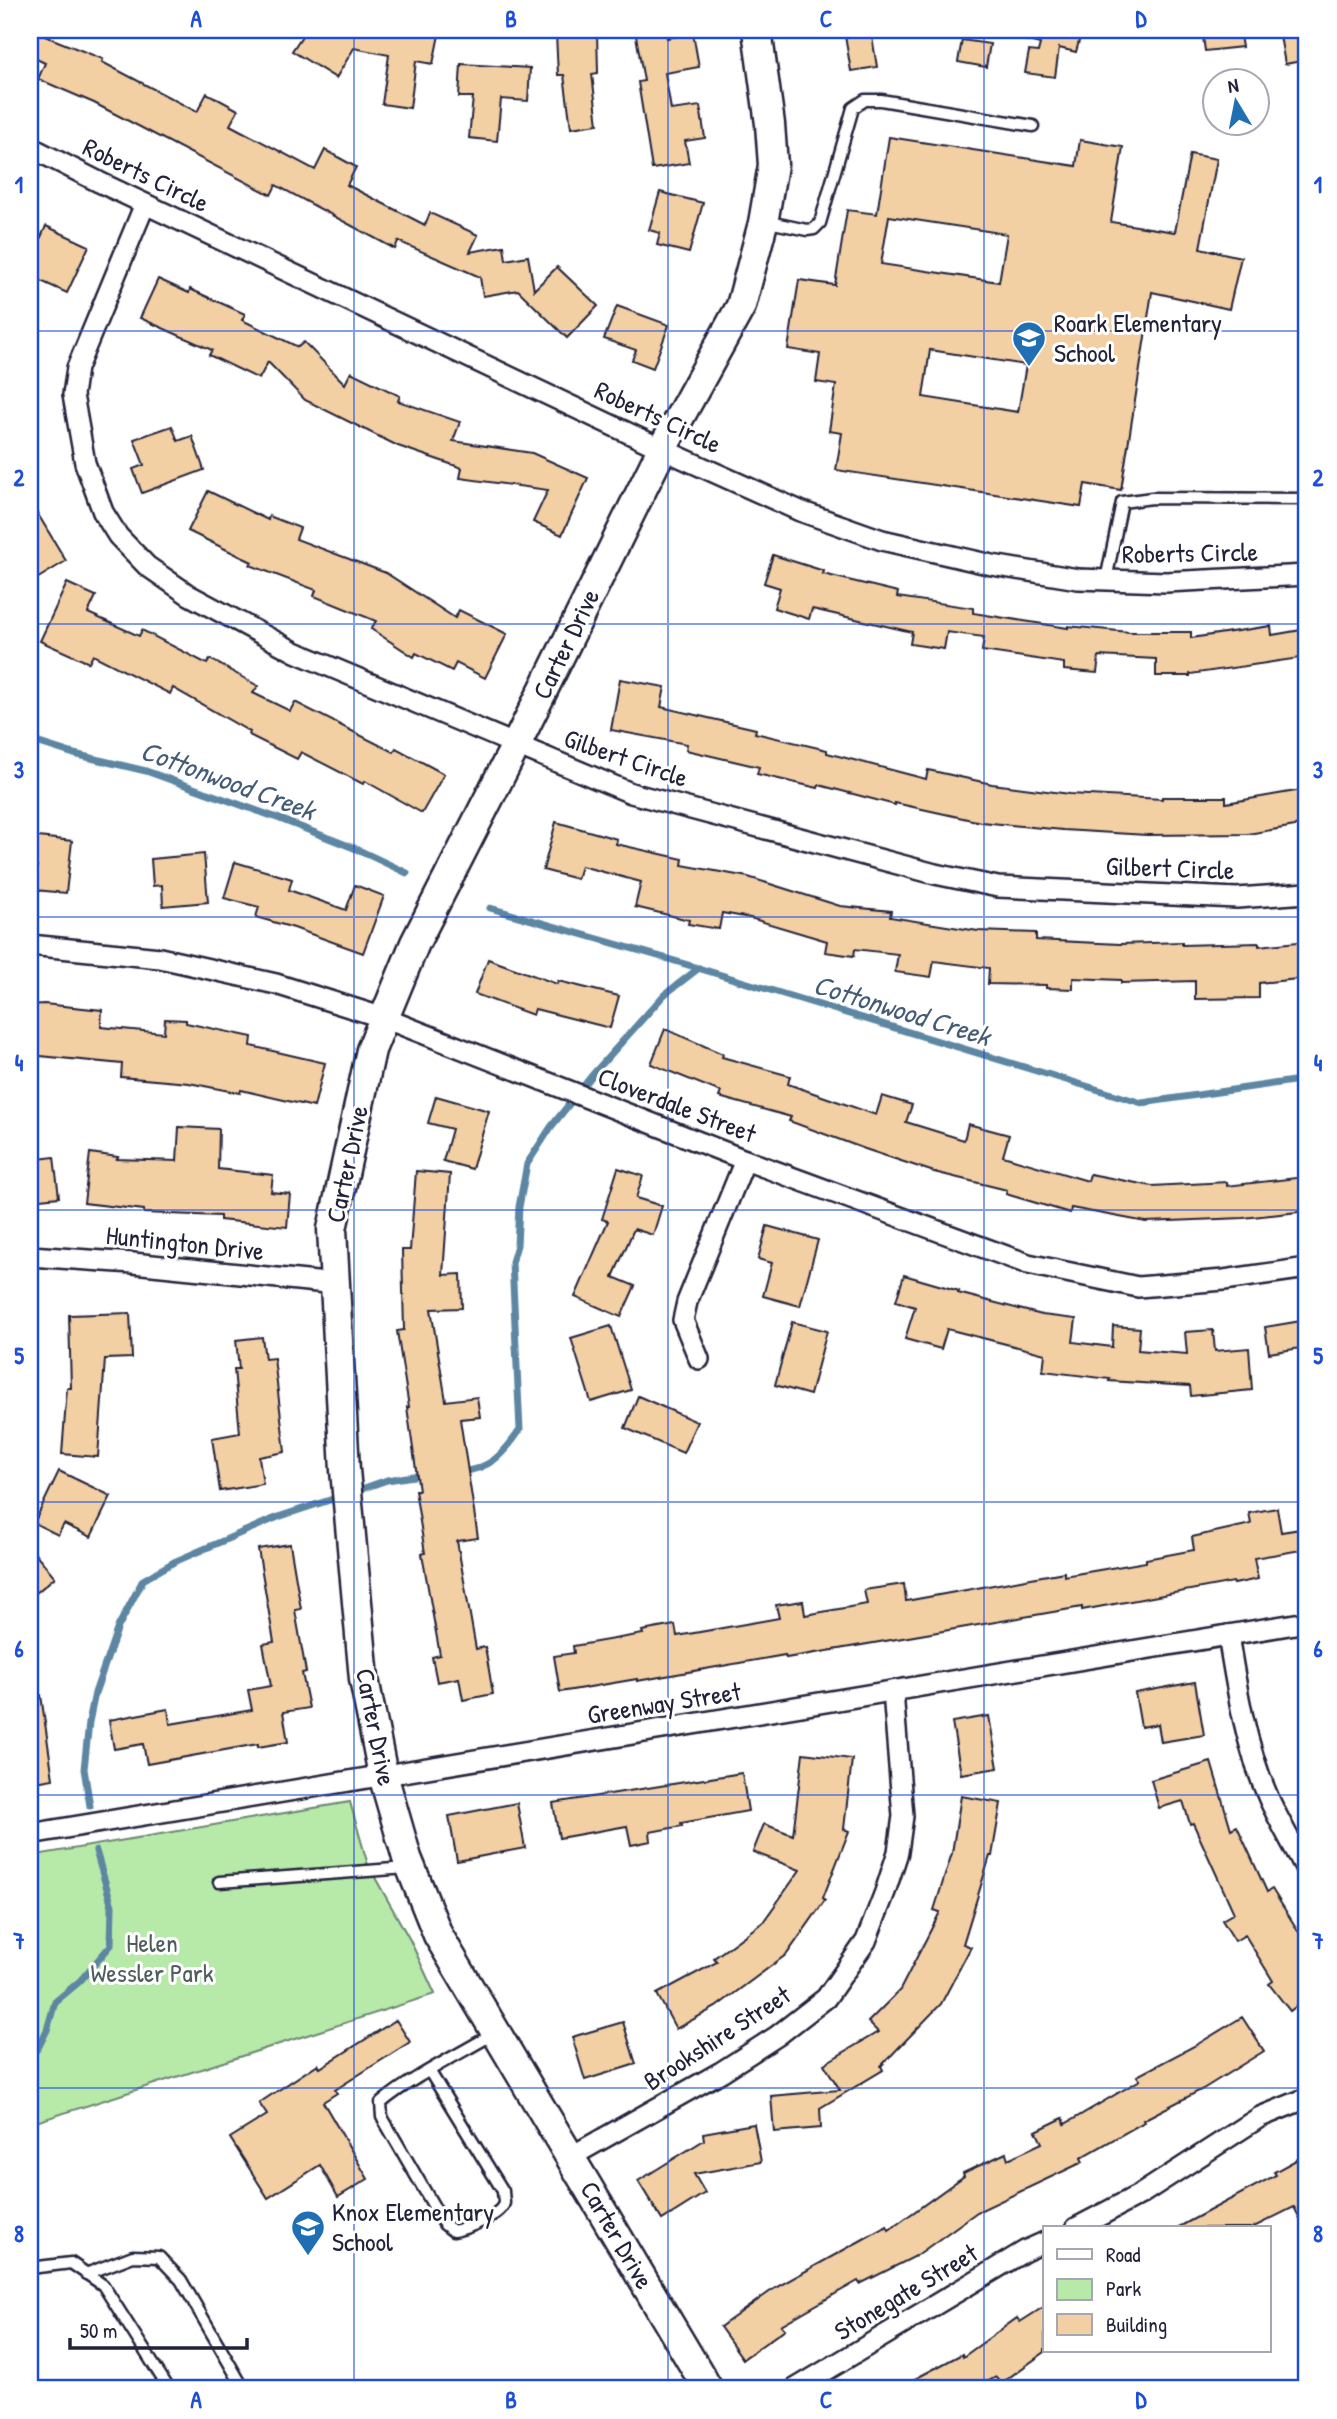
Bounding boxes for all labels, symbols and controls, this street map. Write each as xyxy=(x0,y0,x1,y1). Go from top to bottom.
text: A xyxy=(190,3,202,34)
text: B xyxy=(505,3,517,34)
text: C xyxy=(820,3,832,34)
text: D xyxy=(1136,3,1148,34)
north arrow xyxy=(1200,66,1270,136)
text: N xyxy=(1226,72,1240,99)
street label: Roberts Circle xyxy=(78,129,215,220)
text: 1 xyxy=(15,169,23,200)
text: 1 xyxy=(1314,169,1322,200)
place label: Roark Elementary School xyxy=(1054,305,1222,370)
school or university icon: Roark Elementary School xyxy=(1010,319,1048,368)
street label: Roberts Circle xyxy=(589,372,727,461)
text: 2 xyxy=(14,462,25,493)
text: 2 xyxy=(1313,462,1324,493)
street label: Roberts Circle xyxy=(1122,534,1258,571)
street label: Carter Drive xyxy=(524,583,607,705)
street label: Gilbert Circle xyxy=(560,720,693,795)
water label: Cottonwood Creek xyxy=(136,731,323,830)
text: 3 xyxy=(14,754,24,785)
text: 3 xyxy=(1313,754,1323,785)
street label: Gilbert Circle xyxy=(1105,848,1235,887)
water label: Cottonwood Creek xyxy=(809,965,997,1056)
text: 4 xyxy=(15,1047,24,1078)
text: 4 xyxy=(1314,1047,1323,1078)
street label: Cloverdale Street xyxy=(593,1058,762,1151)
street label: Carter Drive xyxy=(317,1102,376,1226)
street label: Huntington Drive xyxy=(104,1217,266,1268)
text: 5 xyxy=(14,1340,24,1371)
text: 5 xyxy=(1313,1340,1323,1371)
text: 6 xyxy=(14,1633,24,1664)
text: 6 xyxy=(1313,1633,1323,1664)
street label: Carter Drive xyxy=(348,1665,405,1788)
street label: Greenway Street xyxy=(585,1673,744,1732)
text: 7 xyxy=(12,1925,25,1956)
park label: Helen Wessler Park xyxy=(90,1925,214,1990)
text: 7 xyxy=(1311,1925,1324,1956)
street label: Brookshire Street xyxy=(637,1976,798,2098)
street label: Carter Drive xyxy=(573,2175,662,2295)
place label: Knox Elementary School xyxy=(332,2194,494,2259)
school or university icon: Knox Elementary School xyxy=(289,2208,327,2257)
text: 8 xyxy=(14,2218,24,2249)
text: 8 xyxy=(1313,2218,1323,2249)
legend xyxy=(1043,2226,1270,2352)
street label: Stonegate Street xyxy=(828,2235,985,2348)
text: Road xyxy=(1106,2240,1140,2269)
text: Park xyxy=(1106,2274,1141,2303)
scale bar xyxy=(70,2307,247,2351)
text: Building xyxy=(1106,2310,1167,2339)
text: 50 m xyxy=(80,2316,117,2345)
text: A xyxy=(190,2384,202,2415)
text: B xyxy=(505,2384,517,2415)
text: C xyxy=(820,2384,832,2415)
text: D xyxy=(1136,2384,1148,2415)

